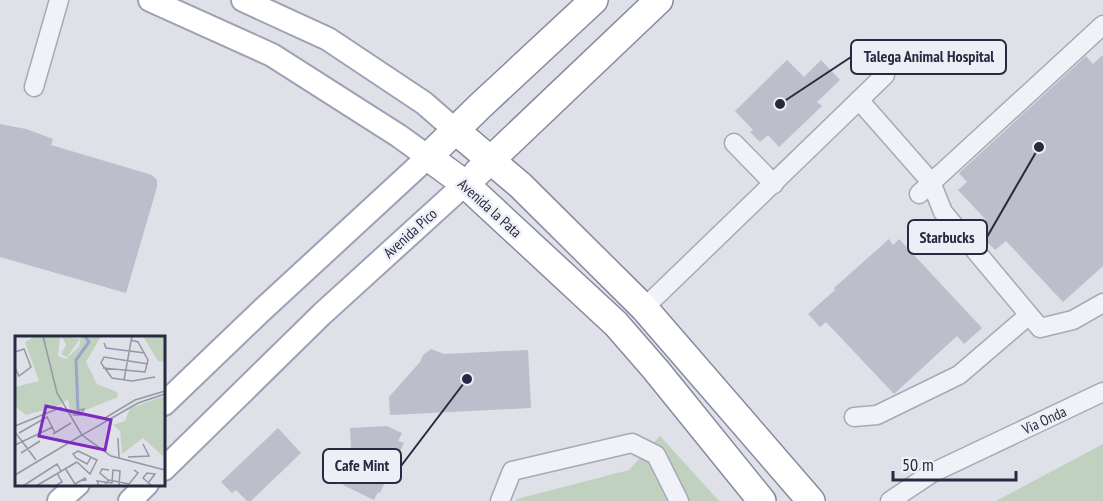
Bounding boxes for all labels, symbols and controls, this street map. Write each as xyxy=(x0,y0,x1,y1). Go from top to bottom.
callout: Talega Animal Hospital xyxy=(851,40,1006,74)
text: Talega Animal Hospital xyxy=(864,46,994,66)
street label: Avenida la Pata xyxy=(454,174,526,242)
street label: Avenida Pico xyxy=(379,204,441,262)
callout: Starbucks xyxy=(908,220,987,254)
text: Starbucks xyxy=(920,227,975,247)
inset map xyxy=(15,336,165,486)
street label: Via Onda xyxy=(1018,402,1069,439)
scale bar xyxy=(893,444,1016,482)
callout: Cafe Mint xyxy=(323,449,401,483)
text: 50 m xyxy=(902,453,934,476)
text: Cafe Mint xyxy=(335,455,389,475)

